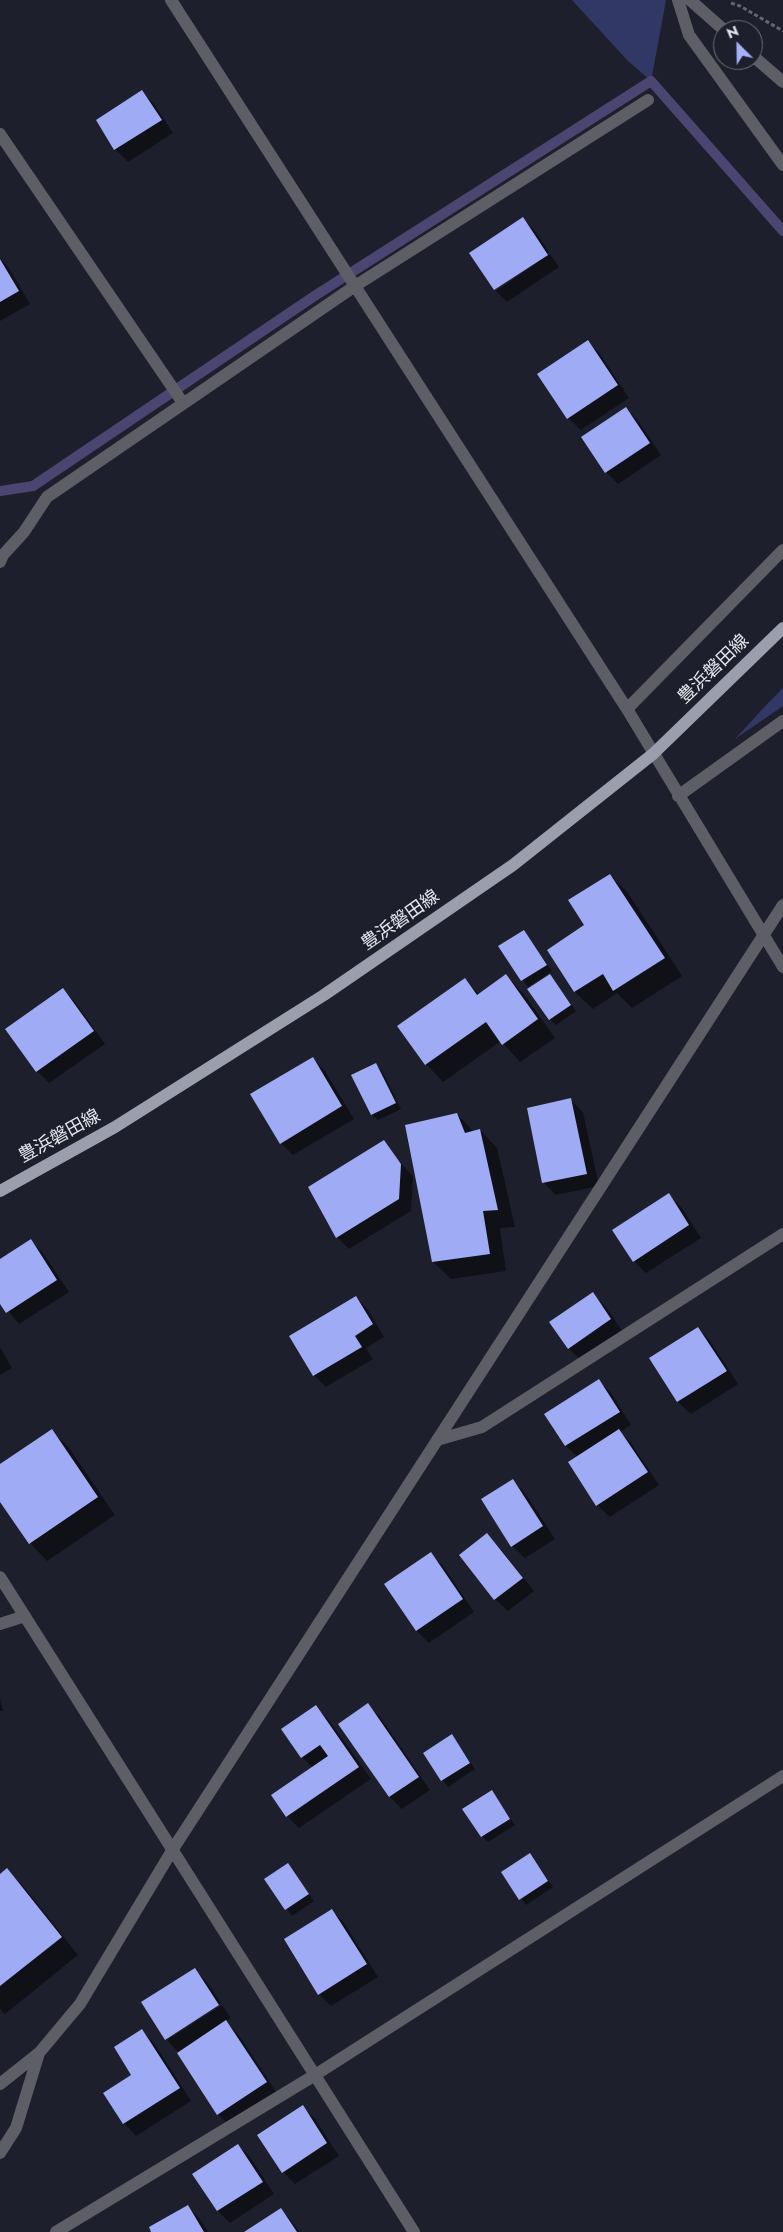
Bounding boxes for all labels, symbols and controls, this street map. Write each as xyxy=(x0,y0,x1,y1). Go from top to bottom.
north arrow xyxy=(713,20,763,70)
text: N xyxy=(724,21,742,43)
street label: 豊浜磐田線 xyxy=(674,631,754,709)
street label: 豊浜磐田線 xyxy=(358,886,444,956)
street label: 豊浜磐田線 xyxy=(15,1106,105,1168)

